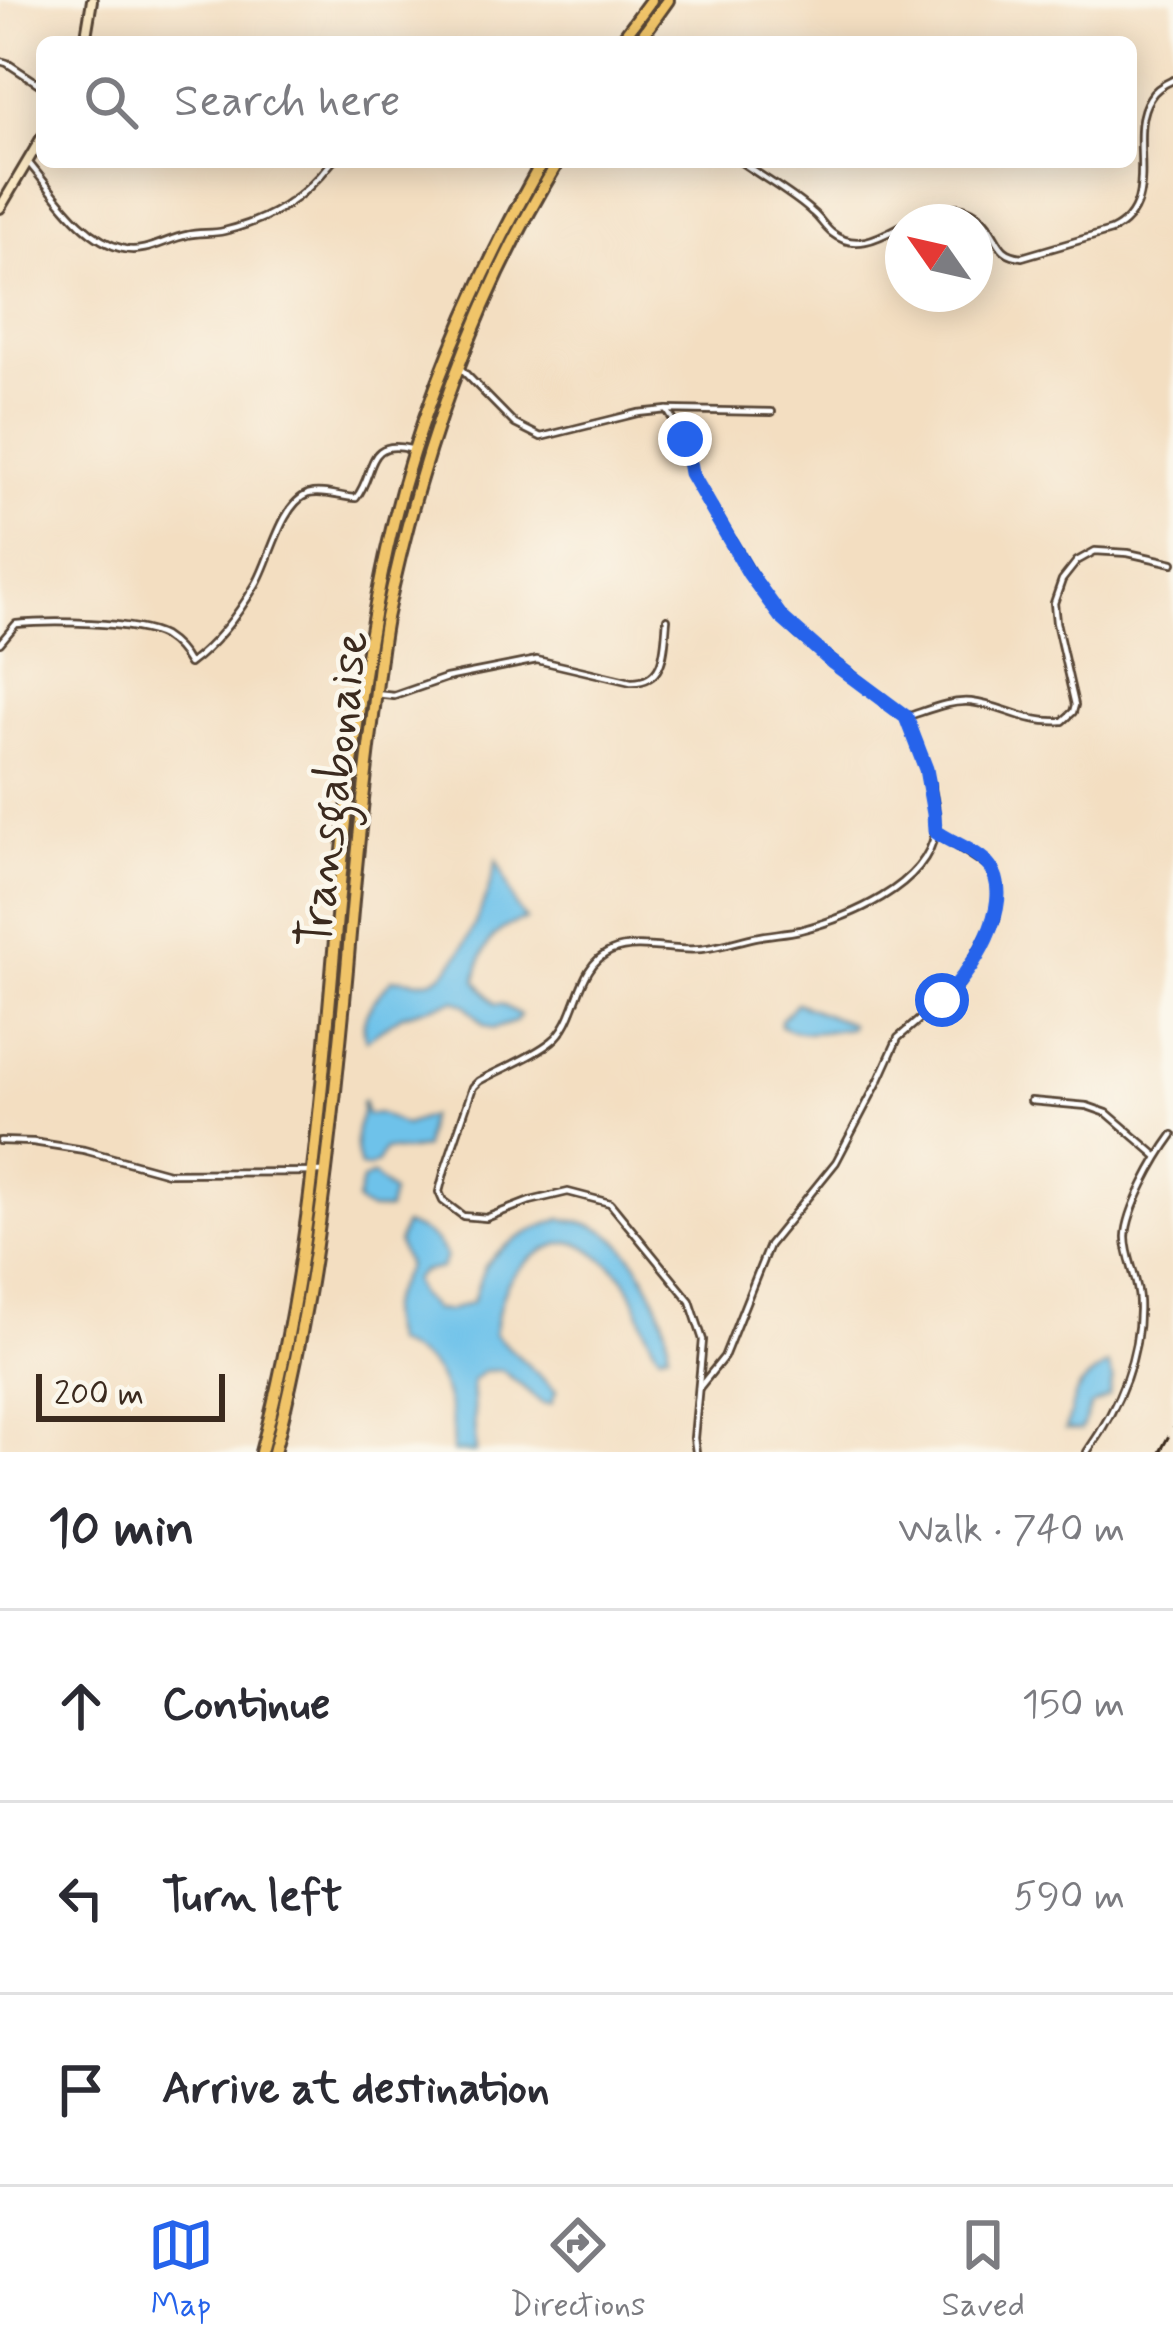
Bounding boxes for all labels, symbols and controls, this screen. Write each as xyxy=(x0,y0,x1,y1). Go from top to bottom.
search box xyxy=(36,36,1137,168)
icon: search xyxy=(78,69,144,135)
text: Search here xyxy=(174,73,401,132)
north arrow xyxy=(885,204,993,312)
route end xyxy=(658,412,712,466)
street label: Transgabonaise xyxy=(284,627,390,952)
route start xyxy=(915,973,969,1027)
scale bar xyxy=(36,1368,225,1421)
text: 200 m xyxy=(54,1373,144,1417)
text: 10 min xyxy=(48,1497,195,1563)
text: Walk · 740 m xyxy=(898,1505,1125,1556)
icon: ahead xyxy=(48,1673,114,1739)
text: Continue xyxy=(162,1676,330,1735)
text: 150 m xyxy=(1022,1680,1125,1731)
icon: left xyxy=(48,1865,114,1931)
text: Turn left xyxy=(162,1868,342,1927)
text: 590 m xyxy=(1013,1872,1125,1923)
icon: arrive xyxy=(48,2057,114,2123)
text: Arrive at destination xyxy=(162,2060,550,2119)
tab: Map xyxy=(148,2212,214,2328)
tab: Directions xyxy=(510,2212,646,2328)
tab: Saved xyxy=(942,2212,1025,2328)

